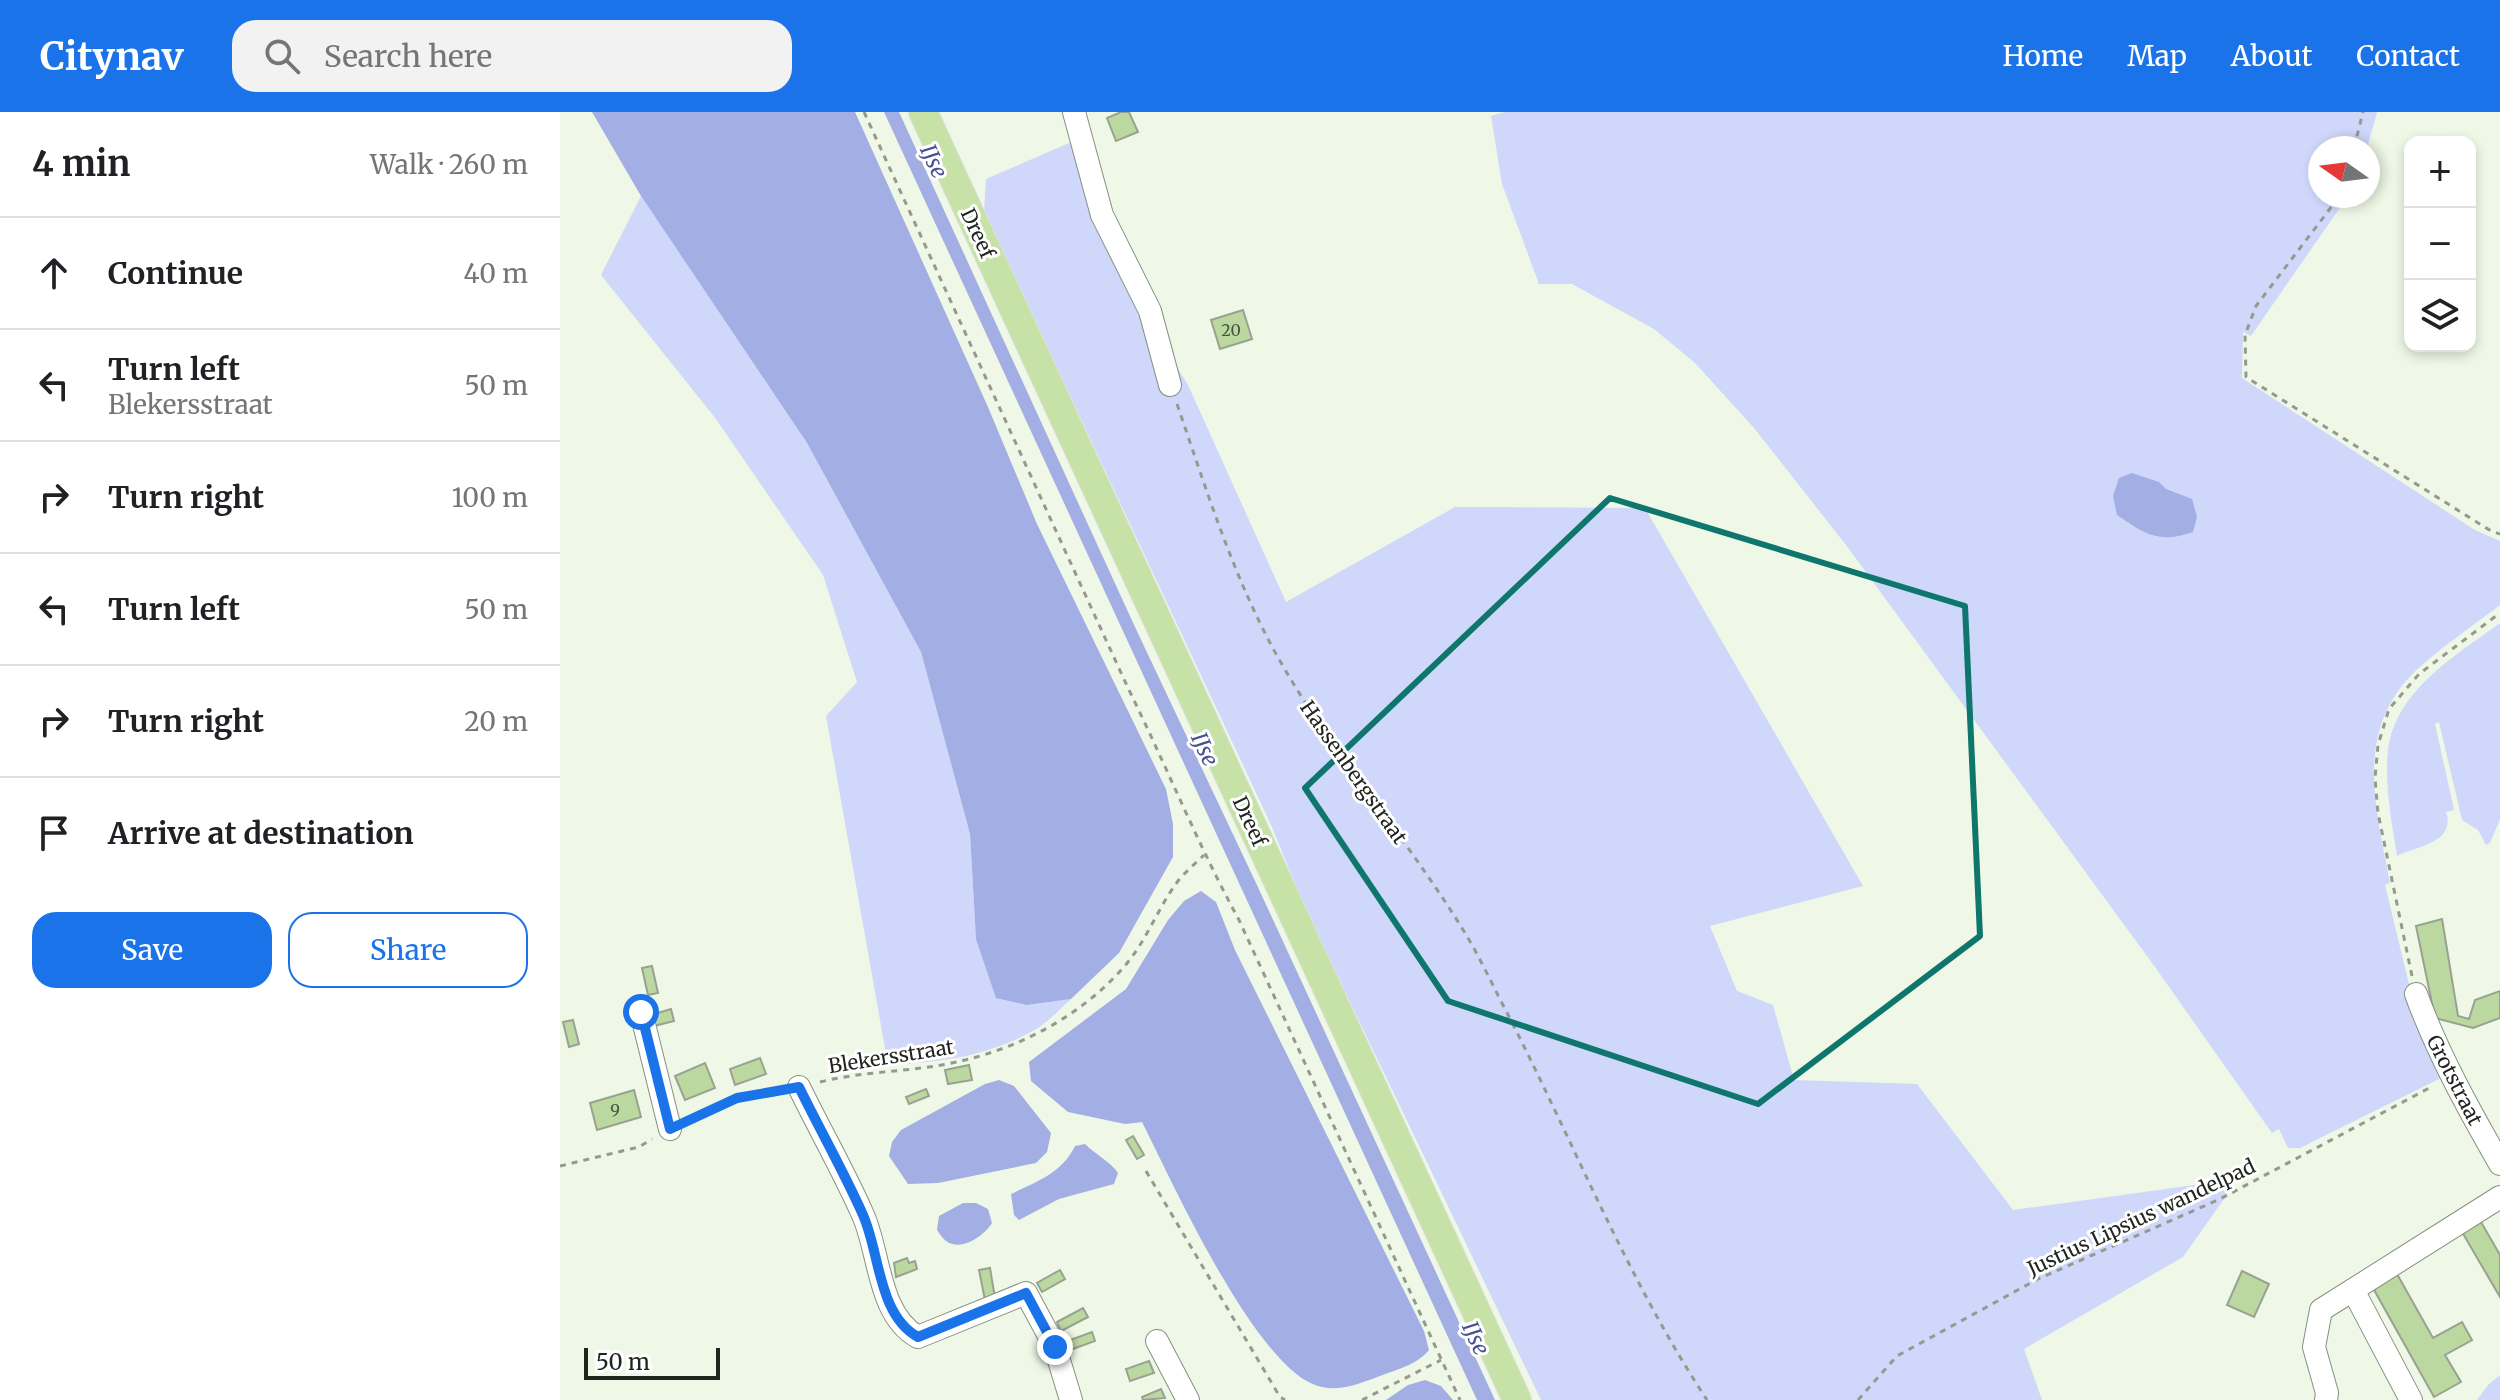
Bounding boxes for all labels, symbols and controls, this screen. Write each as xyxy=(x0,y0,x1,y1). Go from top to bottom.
search box xyxy=(232,20,792,92)
text: Citynav xyxy=(40,33,184,80)
icon: search xyxy=(260,34,304,78)
text: Search here xyxy=(324,37,492,75)
text: Home xyxy=(2002,38,2083,74)
text: Map xyxy=(2127,38,2187,74)
text: About xyxy=(2231,38,2312,74)
text: Contact xyxy=(2356,38,2460,74)
north arrow xyxy=(2308,136,2380,208)
map controls xyxy=(2404,136,2476,352)
button: + xyxy=(2404,136,2476,208)
water label: IJse xyxy=(914,140,954,182)
text: 4 min xyxy=(32,143,130,185)
text: Walk · 260 m xyxy=(370,148,528,181)
street label: Dreef xyxy=(956,204,1001,263)
button: − xyxy=(2404,208,2476,280)
icon: ahead xyxy=(32,251,76,295)
text: Continue xyxy=(108,254,243,292)
text: 40 m xyxy=(464,257,528,290)
button: layers xyxy=(2404,280,2476,352)
house number: 20 xyxy=(1221,320,1241,340)
text: Turn left xyxy=(108,350,240,388)
icon: left xyxy=(32,363,76,407)
text: 50 m xyxy=(464,369,528,402)
text: Blekersstraat xyxy=(108,388,273,421)
icon: right xyxy=(32,475,76,519)
text: Turn right xyxy=(108,478,264,516)
text: 100 m xyxy=(452,481,528,514)
icon: left xyxy=(32,587,76,631)
text: Turn left xyxy=(108,590,240,628)
text: 50 m xyxy=(464,593,528,626)
street label: Hassenbergstraat xyxy=(1295,696,1413,849)
icon: right xyxy=(32,699,76,743)
text: Turn right xyxy=(108,702,264,740)
text: 20 m xyxy=(464,705,528,738)
water label: IJse xyxy=(1185,728,1225,770)
street label: Dreef xyxy=(1228,792,1273,851)
icon: arrive xyxy=(32,811,76,855)
text: Arrive at destination xyxy=(108,814,414,852)
button: Save xyxy=(32,912,272,988)
button: Share xyxy=(288,912,528,988)
route start xyxy=(623,994,659,1030)
street label: Grotstraat xyxy=(2422,1031,2488,1129)
street label: Blekersstraat xyxy=(826,1034,956,1078)
house number: 9 xyxy=(610,1100,620,1120)
street label: Justius Lipsius wandelpad xyxy=(2022,1153,2259,1281)
water label: IJse xyxy=(1456,1317,1496,1359)
route end xyxy=(1037,1329,1073,1365)
scale bar xyxy=(584,1344,720,1380)
text: 50 m xyxy=(596,1348,650,1376)

